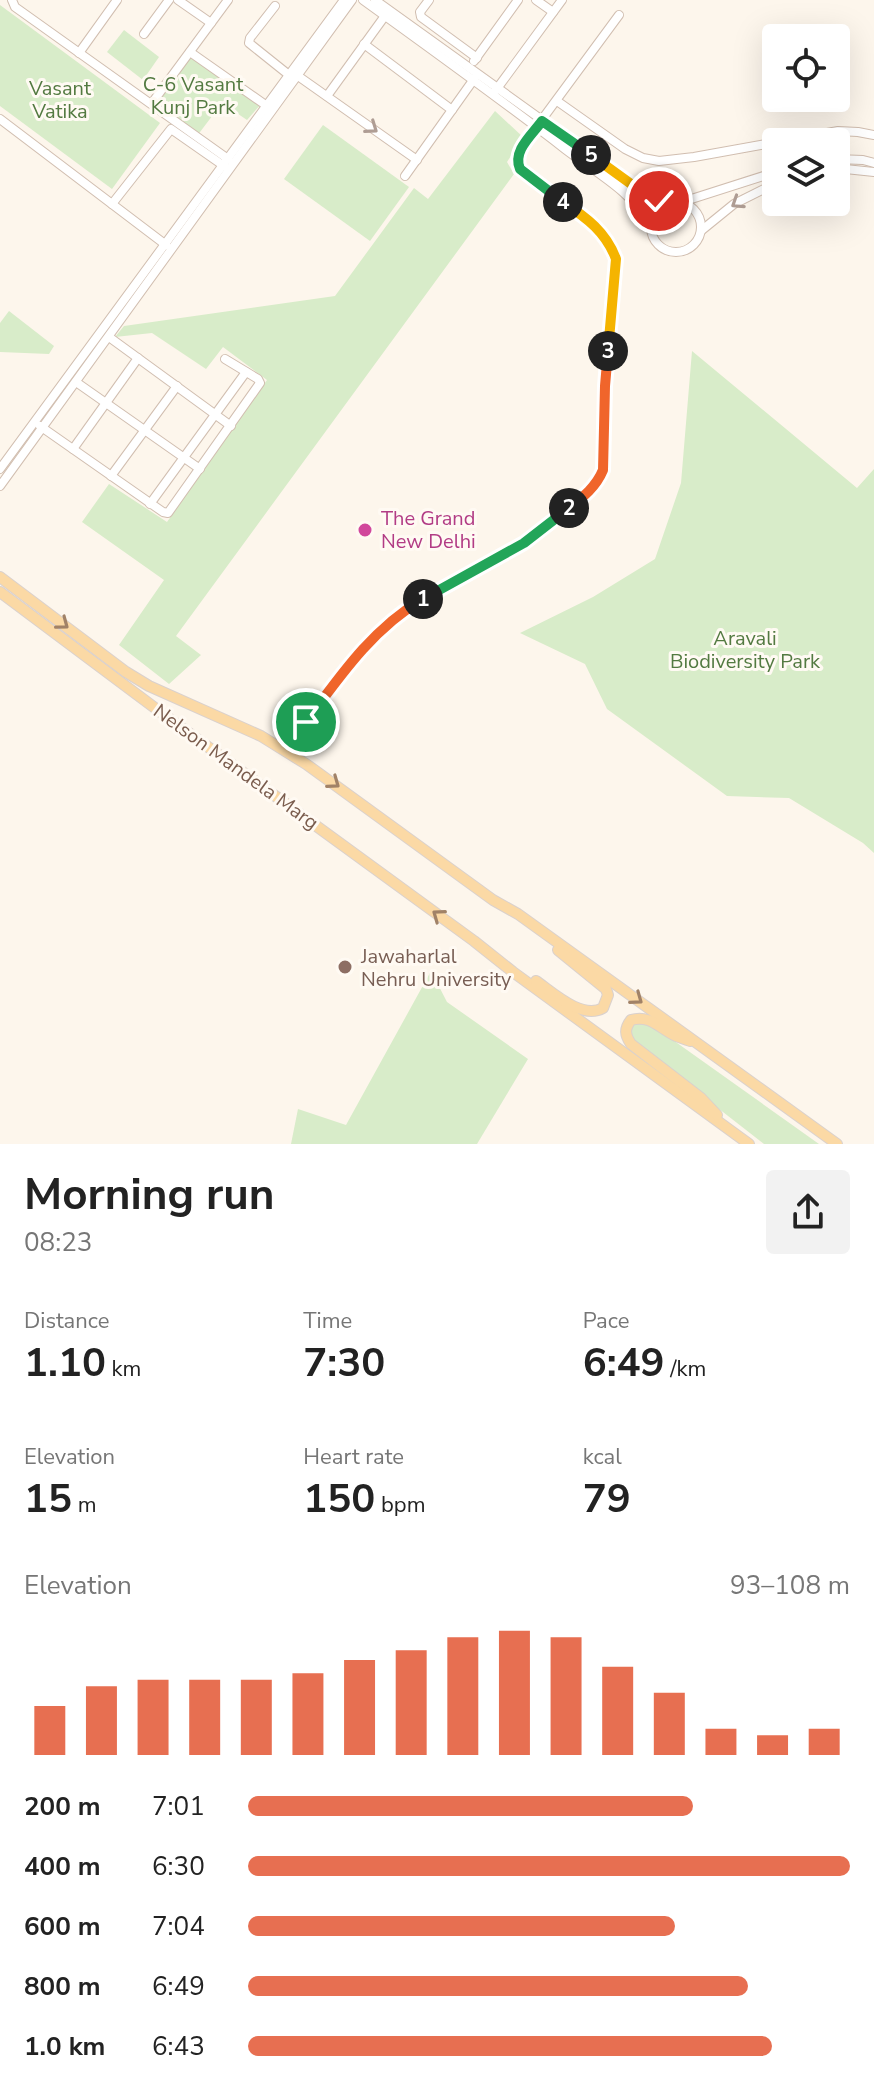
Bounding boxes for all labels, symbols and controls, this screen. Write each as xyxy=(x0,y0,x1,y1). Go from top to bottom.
map controls xyxy=(762,24,850,216)
button: locate xyxy=(762,24,850,112)
park label: C-6 Vasant Kunj Park xyxy=(143,71,244,121)
park label: Vasant Vatika xyxy=(28,75,92,125)
one-way arrow xyxy=(363,118,377,133)
button: layers xyxy=(762,128,850,216)
pin: 5 xyxy=(571,135,611,175)
text: 5 xyxy=(584,140,598,170)
pin xyxy=(625,167,693,235)
icon: check xyxy=(637,179,681,223)
pin: 4 xyxy=(543,182,583,222)
text: 4 xyxy=(556,187,570,217)
one-way arrow xyxy=(731,194,746,209)
pin: 3 xyxy=(588,331,628,371)
text: 3 xyxy=(601,336,615,366)
pin: 2 xyxy=(549,488,589,528)
text: 2 xyxy=(562,493,576,523)
place label: The Grand New Delhi xyxy=(381,505,476,555)
marker: The Grand New Delhi xyxy=(356,521,374,539)
pin: 1 xyxy=(403,579,443,619)
text: 1 xyxy=(416,584,430,614)
one-way arrow xyxy=(54,614,68,629)
park label: Aravali Biodiversity Park xyxy=(670,625,821,675)
pin xyxy=(272,688,340,756)
street label: Nelson Mandela Marg xyxy=(148,698,324,836)
icon: arrive xyxy=(284,700,328,744)
one-way arrow xyxy=(325,774,339,788)
one-way arrow xyxy=(432,911,447,925)
place label: Jawaharlal Nehru University xyxy=(360,943,512,993)
marker: Jawaharlal Nehru University xyxy=(336,958,354,976)
one-way arrow xyxy=(628,989,642,1003)
text: Morning run xyxy=(24,1165,274,1225)
button: share xyxy=(766,1170,850,1254)
text: 08:23 xyxy=(24,1225,92,1260)
text: Distance xyxy=(24,1306,109,1336)
text: Time xyxy=(303,1306,352,1336)
text: Pace xyxy=(583,1306,629,1336)
text: 1.10 xyxy=(24,1336,106,1390)
text: 7:30 xyxy=(303,1336,385,1390)
text: 6:49 xyxy=(583,1336,665,1390)
text: km xyxy=(106,1354,141,1384)
text: /km xyxy=(665,1354,706,1384)
text: Elevation xyxy=(24,1442,115,1472)
text: Heart rate xyxy=(303,1442,404,1472)
text: kcal xyxy=(583,1442,622,1472)
text: 15 xyxy=(24,1472,72,1526)
text: 150 xyxy=(303,1472,375,1526)
text: 79 xyxy=(583,1472,631,1526)
text: m xyxy=(72,1490,97,1520)
text: bpm xyxy=(375,1490,425,1520)
text: Elevation xyxy=(24,1568,132,1603)
text: 93–108 m xyxy=(730,1568,850,1603)
text: 200 m xyxy=(24,1789,101,1824)
text: 7:01 xyxy=(152,1789,205,1824)
text: 400 m xyxy=(24,1849,101,1884)
text: 6:30 xyxy=(152,1849,205,1884)
text: 600 m xyxy=(24,1909,101,1944)
text: 7:04 xyxy=(152,1909,205,1944)
text: 800 m xyxy=(24,1969,101,2004)
text: 6:49 xyxy=(152,1969,205,2004)
text: 1.0 km xyxy=(24,2029,105,2064)
text: 6:43 xyxy=(152,2029,205,2064)

